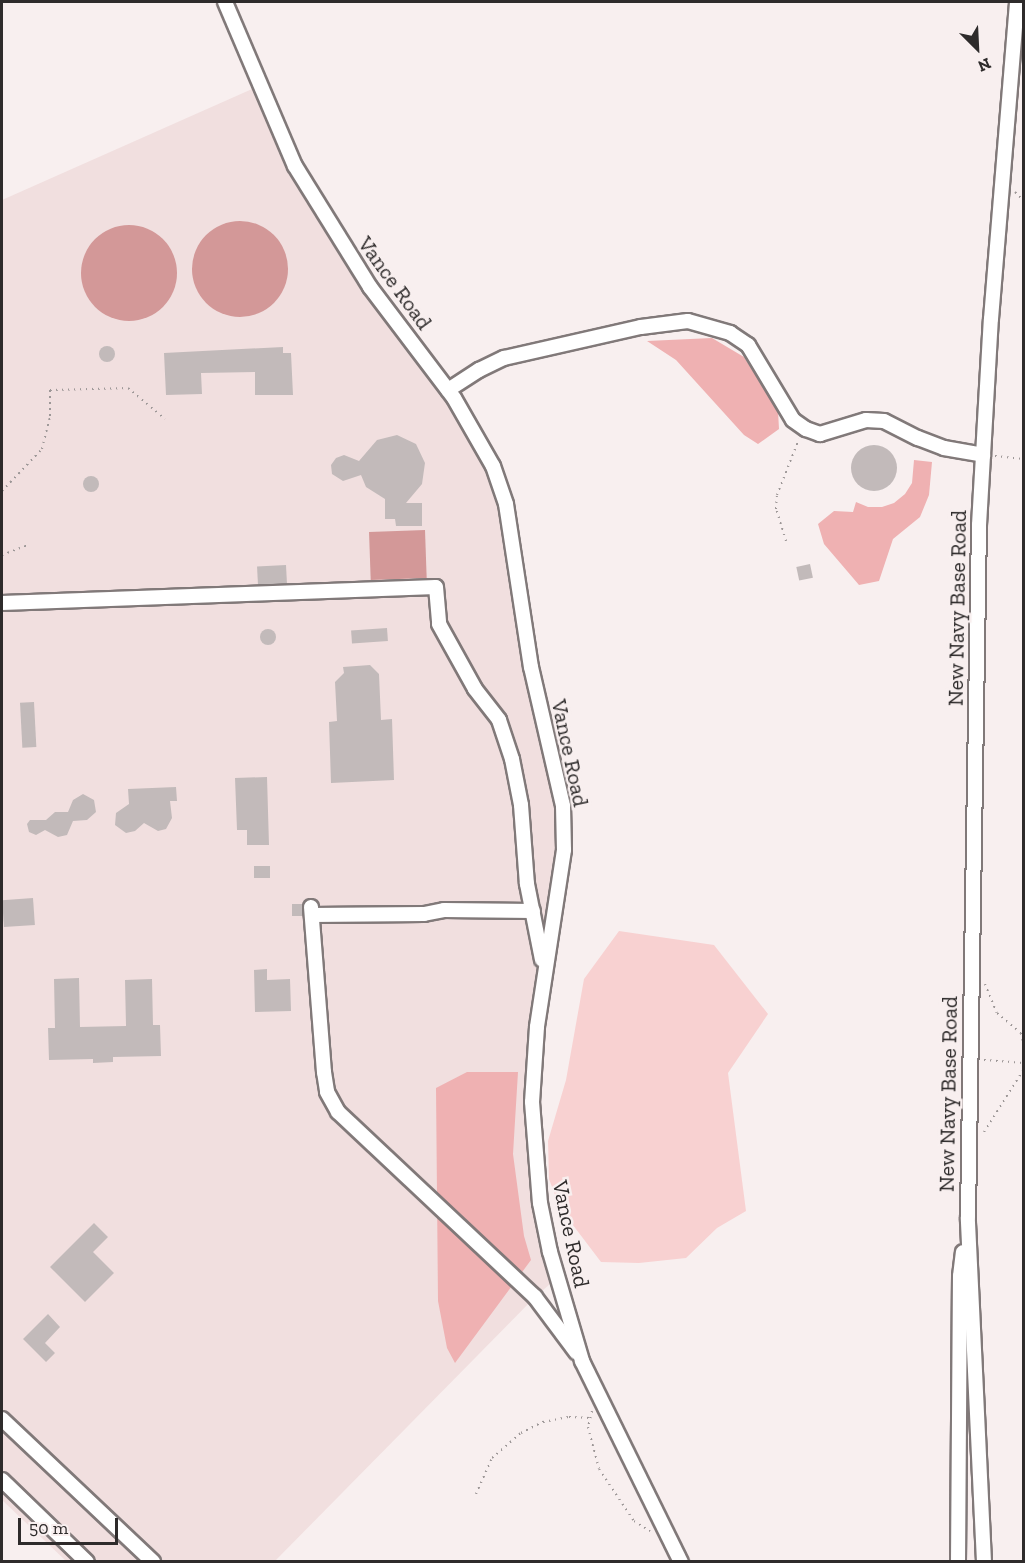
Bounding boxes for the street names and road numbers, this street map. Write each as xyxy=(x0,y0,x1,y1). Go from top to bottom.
street label: Vance Road xyxy=(352,231,438,335)
street label: New Navy Base Road xyxy=(942,509,972,707)
street label: Vance Road xyxy=(546,697,594,809)
street label: New Navy Base Road xyxy=(933,995,963,1193)
street label: Vance Road xyxy=(547,1178,595,1290)

